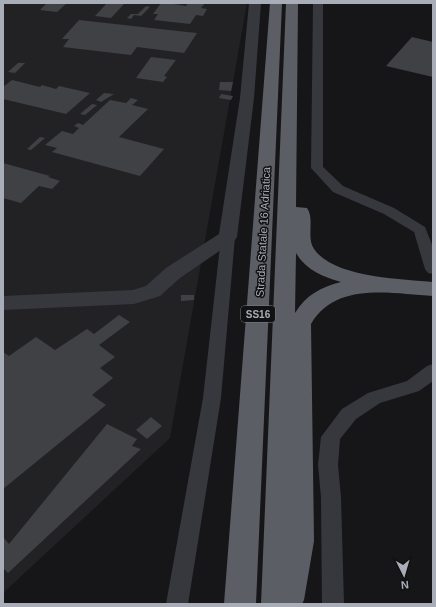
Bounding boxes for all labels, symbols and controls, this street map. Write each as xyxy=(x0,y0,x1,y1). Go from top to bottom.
street label: Strada Statale 16 Adriatica xyxy=(254,166,272,297)
road number: SS16 xyxy=(241,306,275,322)
north arrow xyxy=(384,555,424,595)
text: N xyxy=(400,579,409,591)

